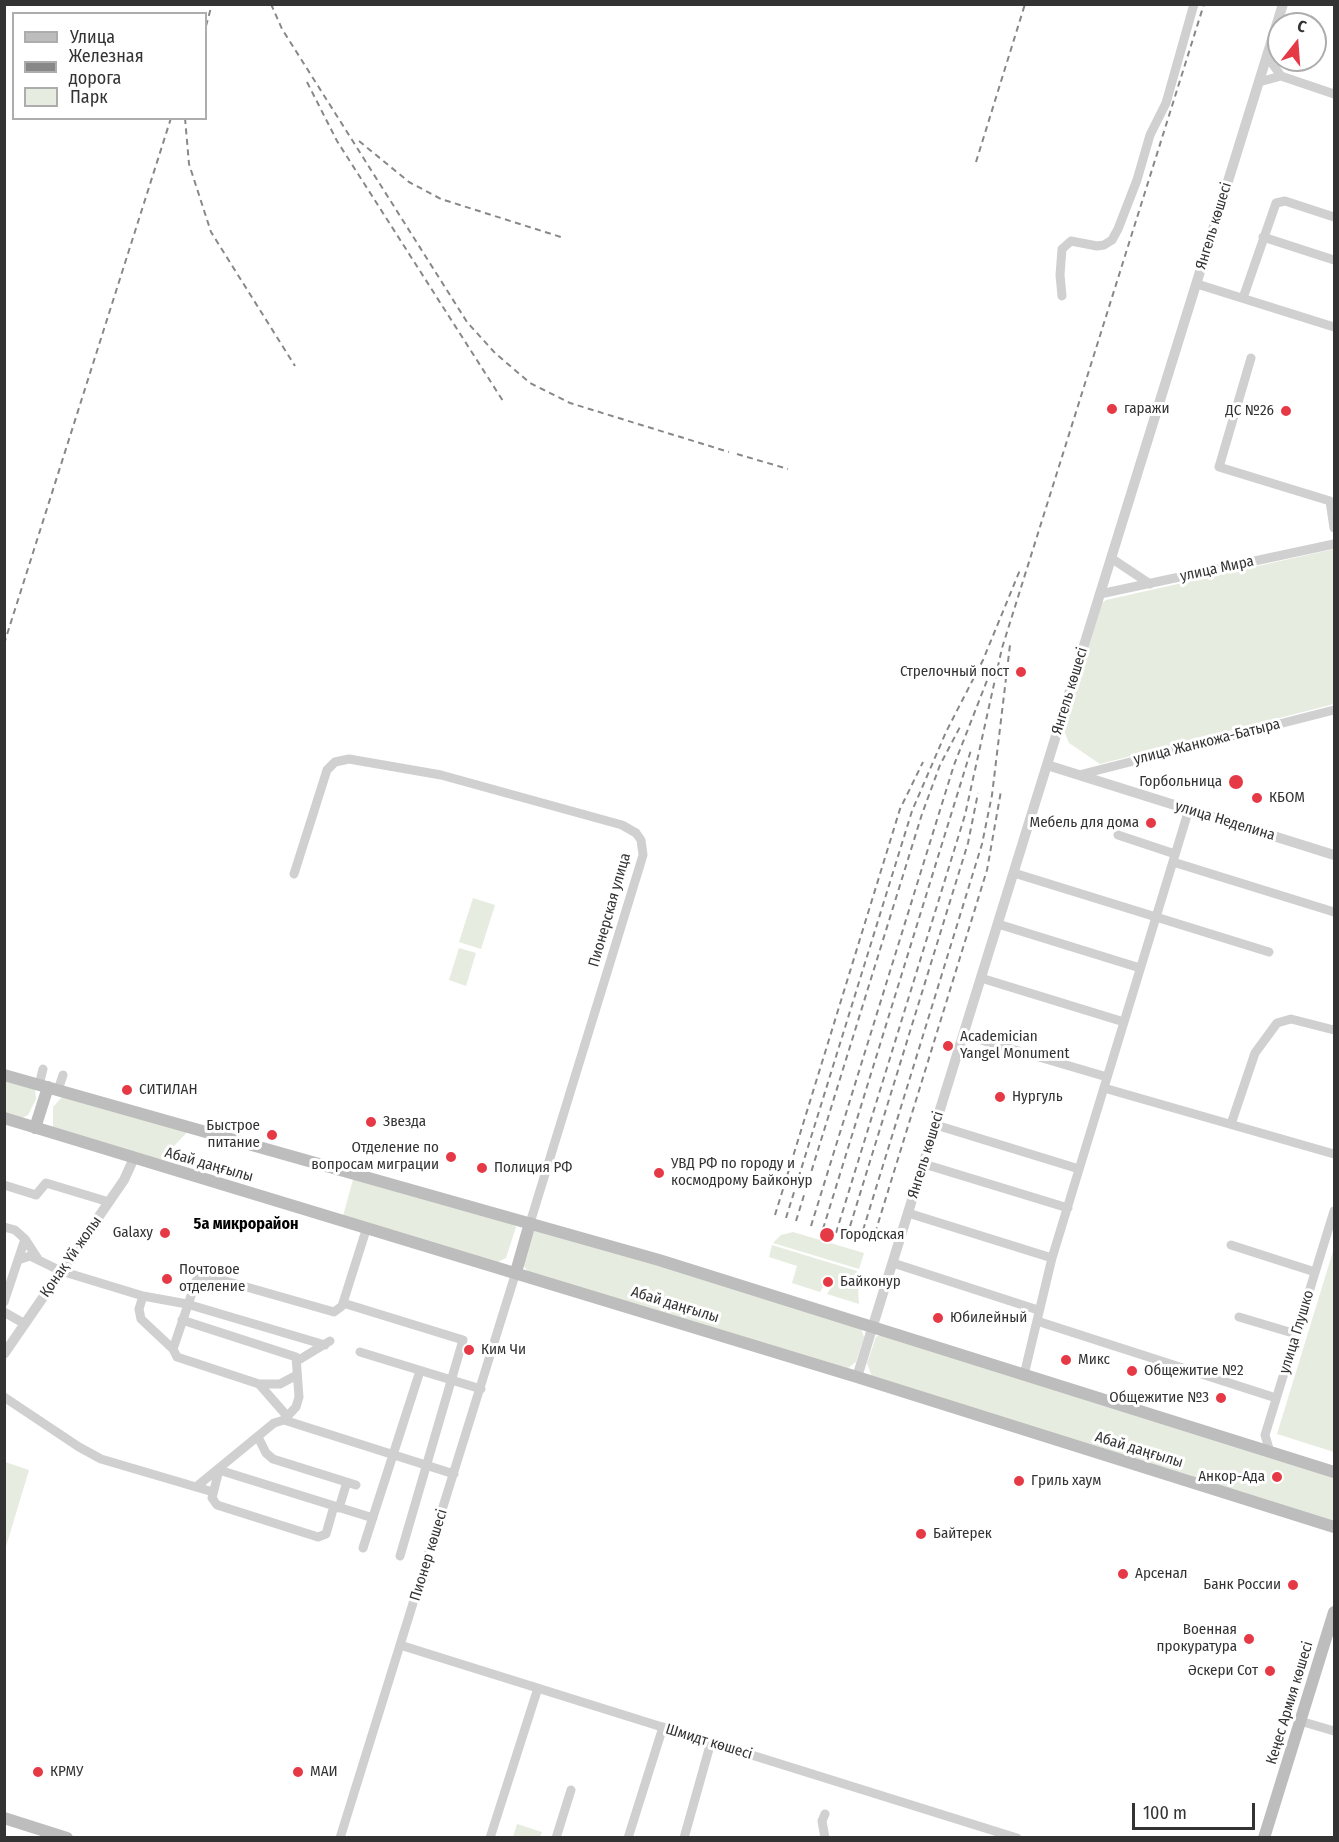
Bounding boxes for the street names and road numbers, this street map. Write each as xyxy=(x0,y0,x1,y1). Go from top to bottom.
street label: Янгель көшесі xyxy=(1192,180,1236,272)
street label: улица Мира xyxy=(1178,552,1256,586)
street label: Янгель көшесі xyxy=(1048,645,1092,737)
street label: улица Жанкожа-Батыра xyxy=(1132,715,1282,769)
street label: улица Неделина xyxy=(1173,797,1277,845)
street label: Пионерская улица xyxy=(585,851,635,969)
street label: Янгель көшесі xyxy=(904,1109,948,1201)
street label: Абай даңғылы xyxy=(163,1144,255,1186)
street label: Қонақ Үй жолы xyxy=(36,1213,106,1301)
street label: Абай даңғылы xyxy=(629,1283,721,1327)
street label: улица Глушко xyxy=(1276,1288,1318,1376)
street label: Абай даңғылы xyxy=(1093,1428,1185,1472)
street label: Пионер көшесі xyxy=(407,1507,451,1603)
street label: Кеңес Армия көшесі xyxy=(1263,1639,1317,1767)
street label: Шмидт көшесі xyxy=(663,1720,755,1764)

